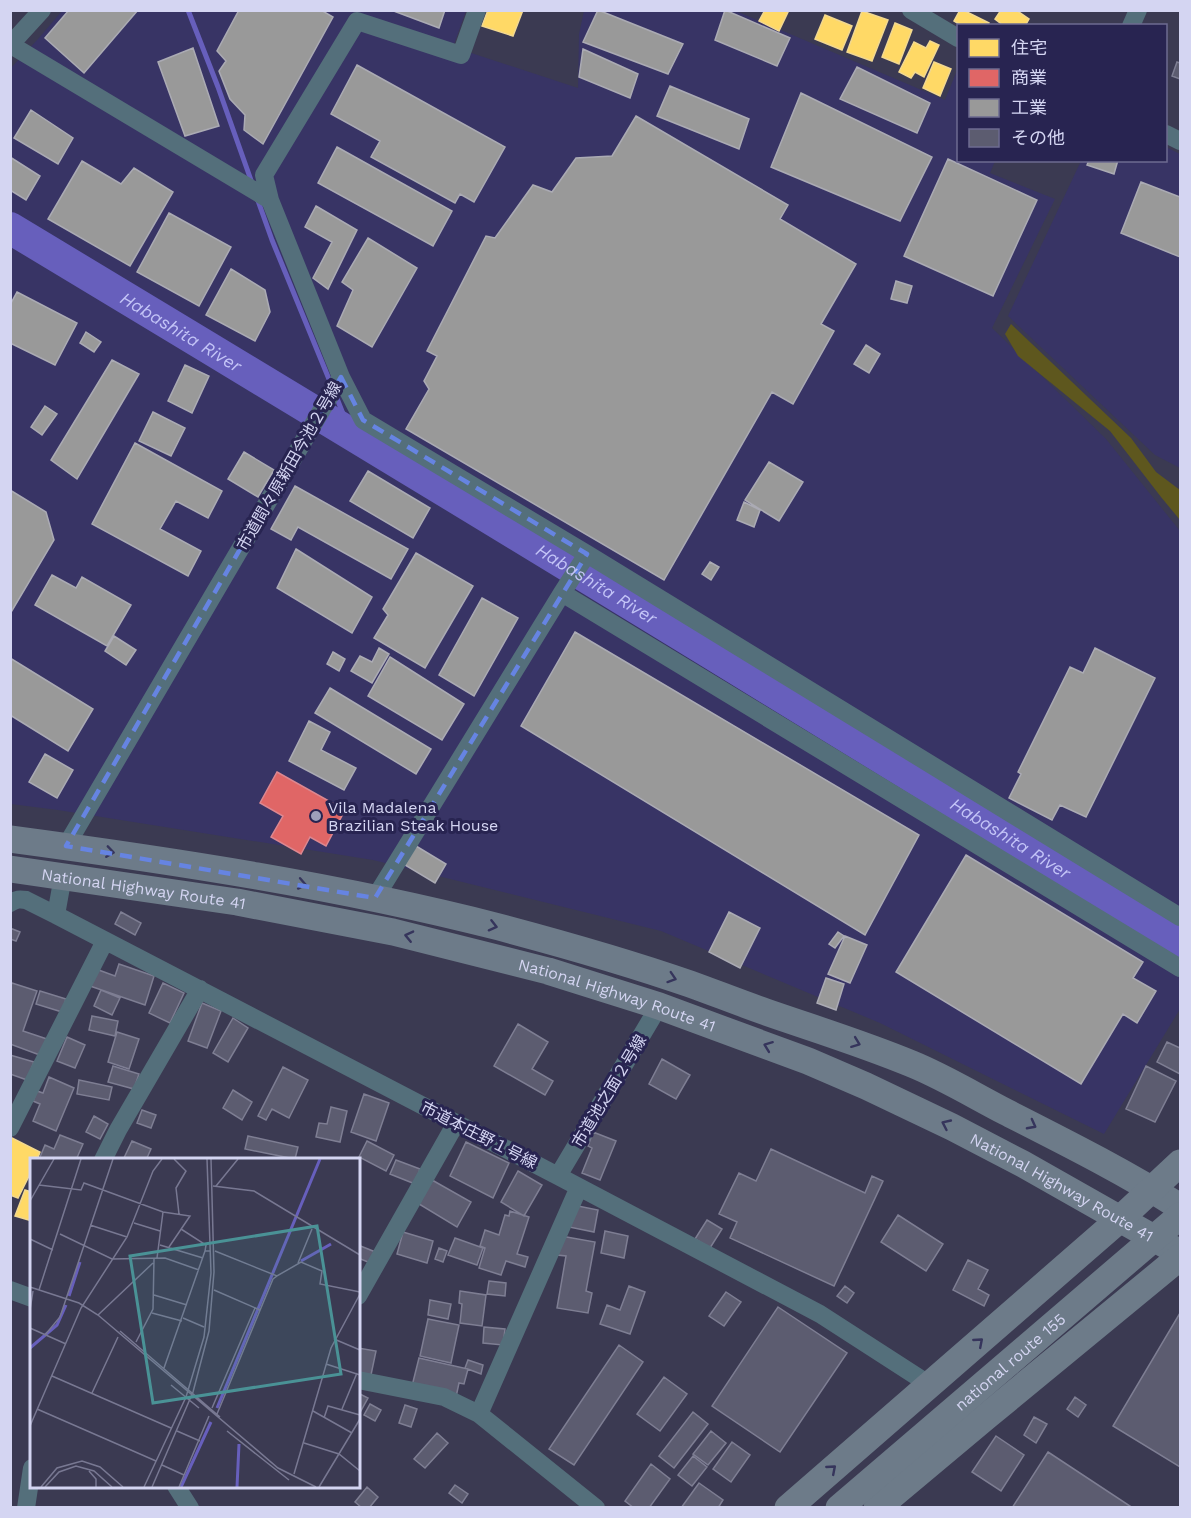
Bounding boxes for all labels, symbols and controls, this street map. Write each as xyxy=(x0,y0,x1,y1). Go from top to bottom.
legend xyxy=(957,24,1167,162)
text: 住宅 xyxy=(1011,37,1047,58)
text: 商業 xyxy=(1011,67,1047,88)
text: 工業 xyxy=(1011,97,1047,118)
text: その他 xyxy=(1011,127,1065,148)
water label: Habashita River xyxy=(117,287,247,376)
street label: 市道間々原新田今池２号線 xyxy=(233,378,345,554)
water label: Habashita River xyxy=(533,538,662,629)
water label: Habashita River xyxy=(947,793,1076,884)
place label: Vila Madalena Brazilian Steak House xyxy=(328,798,498,835)
marker: Vila Madalena Brazilian Steak House xyxy=(309,809,323,823)
one-way arrow xyxy=(105,846,115,858)
street label: National Highway Route 41 xyxy=(40,864,247,913)
one-way arrow xyxy=(297,877,307,890)
one-way arrow xyxy=(488,918,498,931)
one-way arrow xyxy=(405,930,415,943)
street label: National Highway Route 41 xyxy=(516,954,718,1036)
one-way arrow xyxy=(666,971,677,983)
street label: 市道池之面２号線 xyxy=(568,1031,650,1151)
one-way arrow xyxy=(850,1035,861,1048)
one-way arrow xyxy=(763,1040,774,1053)
street label: 市道本庄野１号線 xyxy=(418,1097,540,1173)
one-way arrow xyxy=(1026,1118,1037,1129)
one-way arrow xyxy=(942,1120,953,1132)
street label: National Highway Route 41 xyxy=(967,1129,1157,1245)
inset map xyxy=(30,1158,360,1488)
street label: national route 155 xyxy=(951,1309,1069,1414)
one-way arrow xyxy=(973,1338,983,1349)
one-way arrow xyxy=(825,1466,836,1477)

